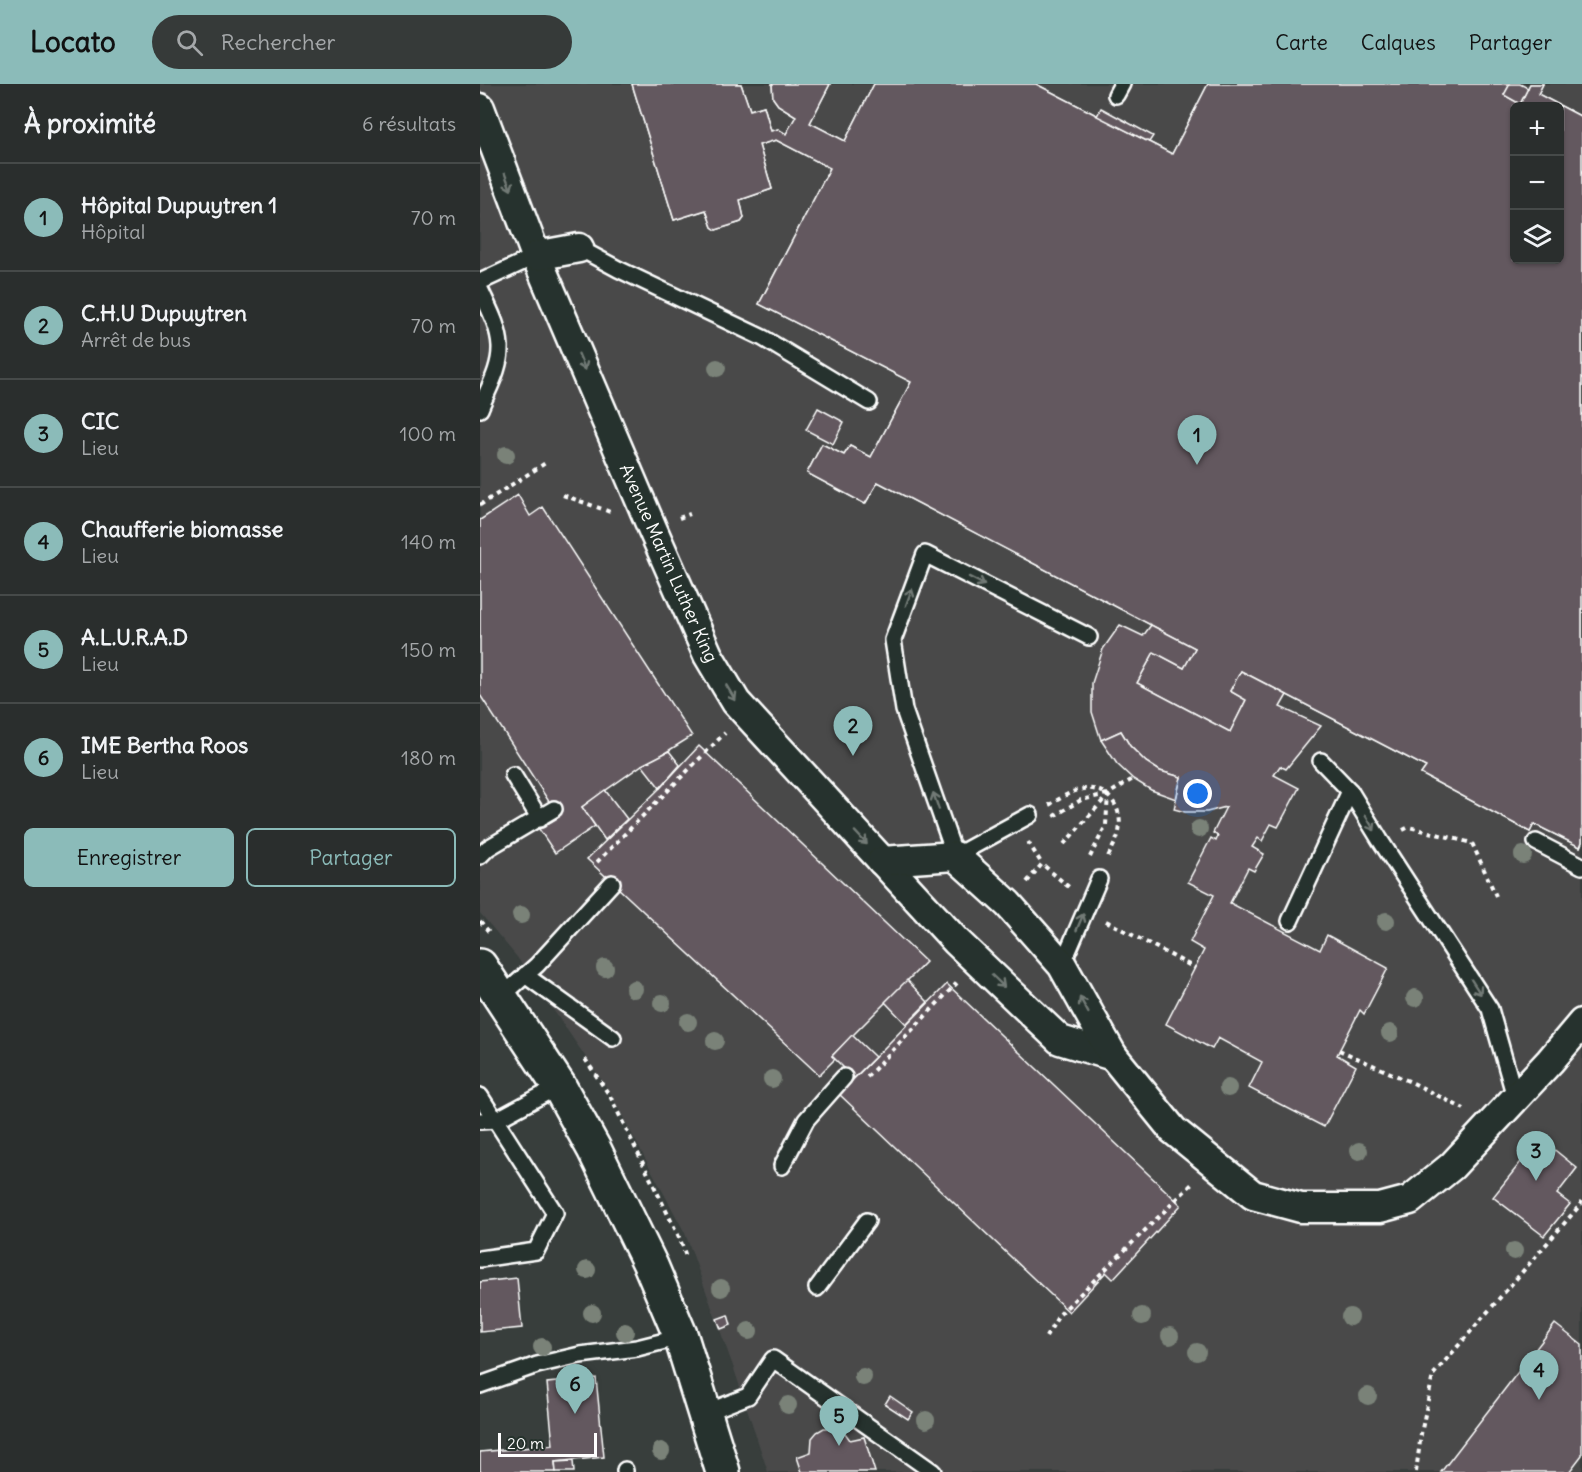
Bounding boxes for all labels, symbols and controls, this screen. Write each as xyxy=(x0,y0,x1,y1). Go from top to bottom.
search box xyxy=(152,15,572,69)
text: Locato xyxy=(30,24,116,60)
icon: search xyxy=(173,26,206,59)
text: Rechercher xyxy=(221,28,335,56)
text: Carte xyxy=(1275,29,1328,56)
text: Calques xyxy=(1361,29,1436,56)
text: Partager xyxy=(1469,29,1552,56)
map controls xyxy=(1510,102,1564,264)
button: + xyxy=(1510,102,1564,156)
text: À proximité xyxy=(24,107,156,140)
text: 6 résultats xyxy=(362,111,456,136)
button: − xyxy=(1510,156,1564,210)
one-way arrow xyxy=(503,172,514,191)
text: Hôpital Dupuytren 1 xyxy=(81,191,277,219)
text: 1 xyxy=(40,205,47,230)
text: 70 m xyxy=(411,205,456,230)
button: layers xyxy=(1510,210,1564,264)
text: Hôpital xyxy=(81,219,145,244)
text: C.H.U Dupuytren xyxy=(81,299,247,327)
text: 2 xyxy=(38,313,49,338)
text: 70 m xyxy=(411,313,456,338)
text: Arrêt de bus xyxy=(81,327,191,352)
one-way arrow xyxy=(577,353,588,371)
text: CIC xyxy=(81,407,119,435)
pin: 1 xyxy=(1178,416,1216,465)
text: 3 xyxy=(38,421,49,446)
text: 100 m xyxy=(399,421,456,446)
text: Lieu xyxy=(81,435,119,460)
street label: Avenue Martin Luther King xyxy=(615,460,723,666)
text: Chaufferie biomasse xyxy=(81,515,283,543)
text: 4 xyxy=(38,529,49,554)
text: 140 m xyxy=(401,529,456,554)
text: Lieu xyxy=(81,543,119,568)
one-way arrow xyxy=(968,575,986,587)
one-way arrow xyxy=(904,588,915,607)
text: A.L.U.R.A.D xyxy=(81,623,188,651)
text: 5 xyxy=(38,637,49,662)
text: 150 m xyxy=(401,637,456,662)
text: Lieu xyxy=(81,651,119,676)
one-way arrow xyxy=(726,684,738,701)
pin: 2 xyxy=(834,706,872,756)
text: IME Bertha Roos xyxy=(81,731,248,759)
text: 6 xyxy=(38,745,49,770)
text: 180 m xyxy=(401,745,456,770)
text: Lieu xyxy=(81,759,119,784)
your location xyxy=(1183,779,1212,808)
one-way arrow xyxy=(929,792,940,811)
one-way arrow xyxy=(1365,814,1377,831)
button: Enregistrer xyxy=(24,828,234,887)
button: Partager xyxy=(246,828,456,887)
one-way arrow xyxy=(854,830,868,845)
one-way arrow xyxy=(1075,913,1086,932)
one-way arrow xyxy=(991,974,1006,989)
one-way arrow xyxy=(1469,979,1482,996)
one-way arrow xyxy=(1078,997,1089,1015)
pin: 3 xyxy=(1516,1132,1556,1181)
pin: 4 xyxy=(1520,1350,1558,1400)
pin: 6 xyxy=(556,1364,595,1414)
pin: 5 xyxy=(820,1396,858,1446)
scale bar xyxy=(498,1430,597,1458)
text: 20 m xyxy=(507,1433,544,1453)

